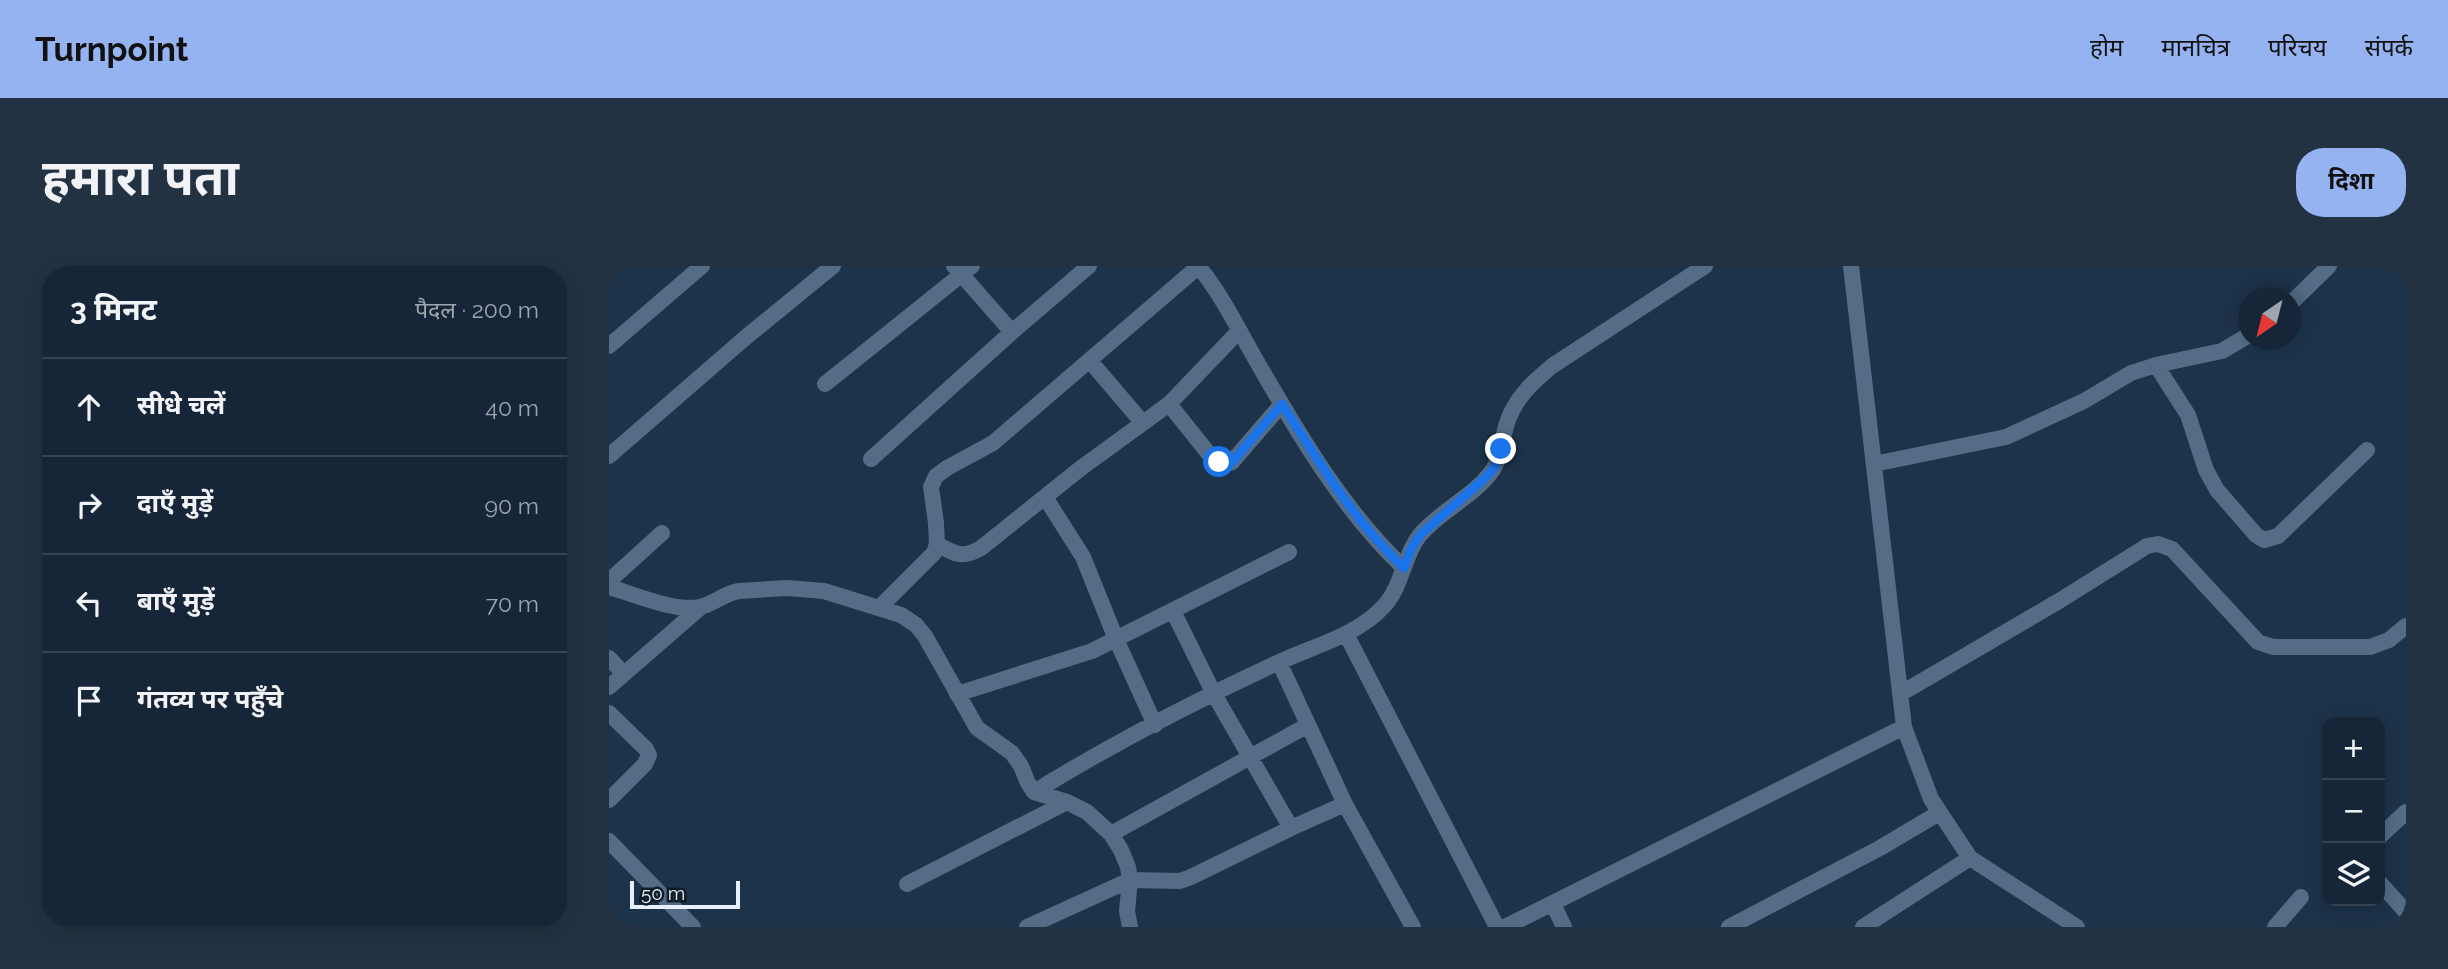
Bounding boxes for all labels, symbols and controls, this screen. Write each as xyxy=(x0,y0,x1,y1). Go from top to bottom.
text: Turnpoint xyxy=(35,30,188,69)
text: होम xyxy=(2090,33,2123,62)
text: मानचित्र xyxy=(2161,33,2230,62)
text: परिचय xyxy=(2268,33,2327,62)
text: संपर्क xyxy=(2365,33,2413,62)
button: दिशा xyxy=(2296,148,2406,217)
text: हमारा पता xyxy=(42,149,239,206)
north arrow xyxy=(2238,287,2301,350)
text: 3 मिनट xyxy=(70,292,157,327)
text: पैदल · 200 m xyxy=(415,296,539,323)
icon: ahead xyxy=(70,388,108,426)
text: सीधे चलें xyxy=(137,390,225,420)
text: 40 m xyxy=(485,394,539,421)
route end xyxy=(1485,433,1516,464)
route start xyxy=(1203,446,1234,477)
icon: right xyxy=(70,486,108,524)
text: दाएँ मुड़ें xyxy=(137,488,213,518)
text: 90 m xyxy=(484,492,539,519)
icon: left xyxy=(70,584,108,622)
text: बाएँ मुड़ें xyxy=(137,586,215,616)
text: 70 m xyxy=(486,590,539,617)
icon: arrive xyxy=(70,682,108,720)
text: गंतव्य पर पहुँचे xyxy=(137,684,283,714)
map controls xyxy=(2322,717,2385,906)
button: + xyxy=(2322,717,2385,780)
button: − xyxy=(2322,780,2385,843)
button: layers xyxy=(2322,843,2385,906)
scale bar xyxy=(630,878,740,910)
text: 50 m xyxy=(641,882,685,904)

